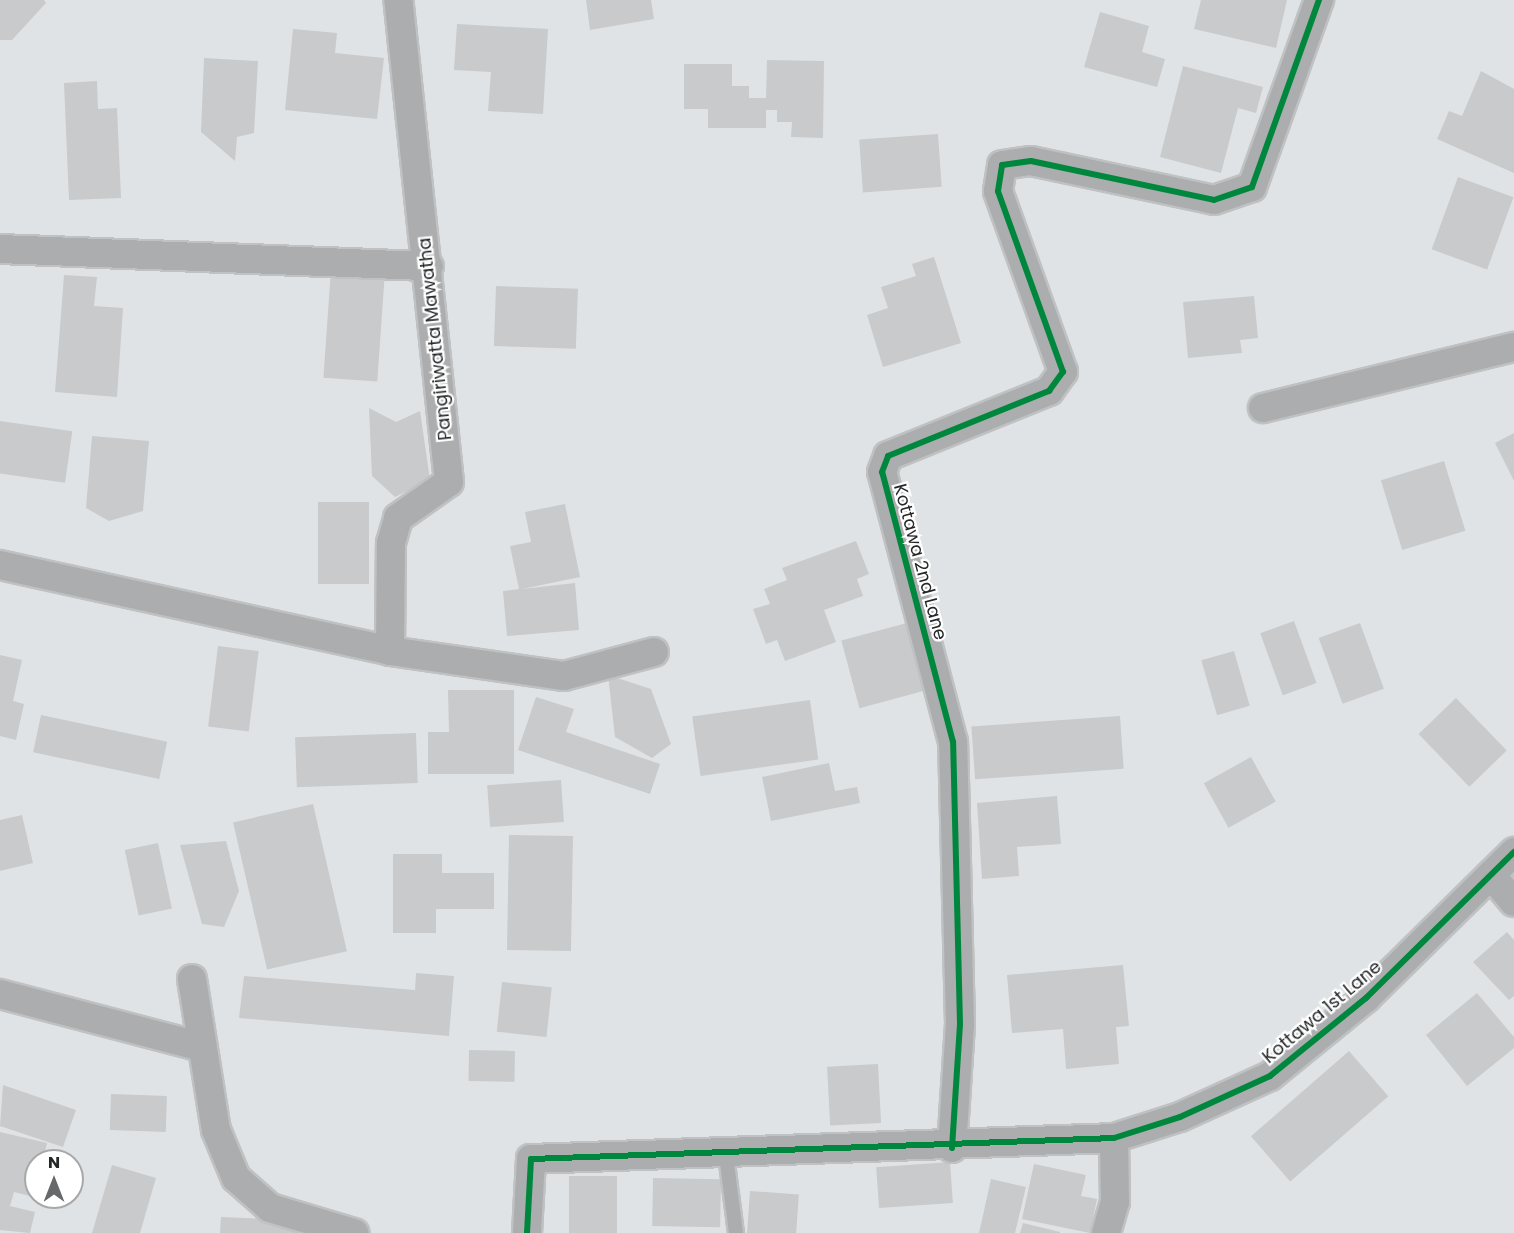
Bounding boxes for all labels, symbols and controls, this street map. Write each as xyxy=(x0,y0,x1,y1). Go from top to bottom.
street label: Pangiriwatta Mawatha xyxy=(414,237,456,441)
street label: Kottawa 2nd Lane xyxy=(889,482,951,642)
street label: Kottawa 1st Lane xyxy=(1258,956,1386,1068)
north arrow xyxy=(24,1149,84,1209)
text: N xyxy=(48,1151,60,1174)

